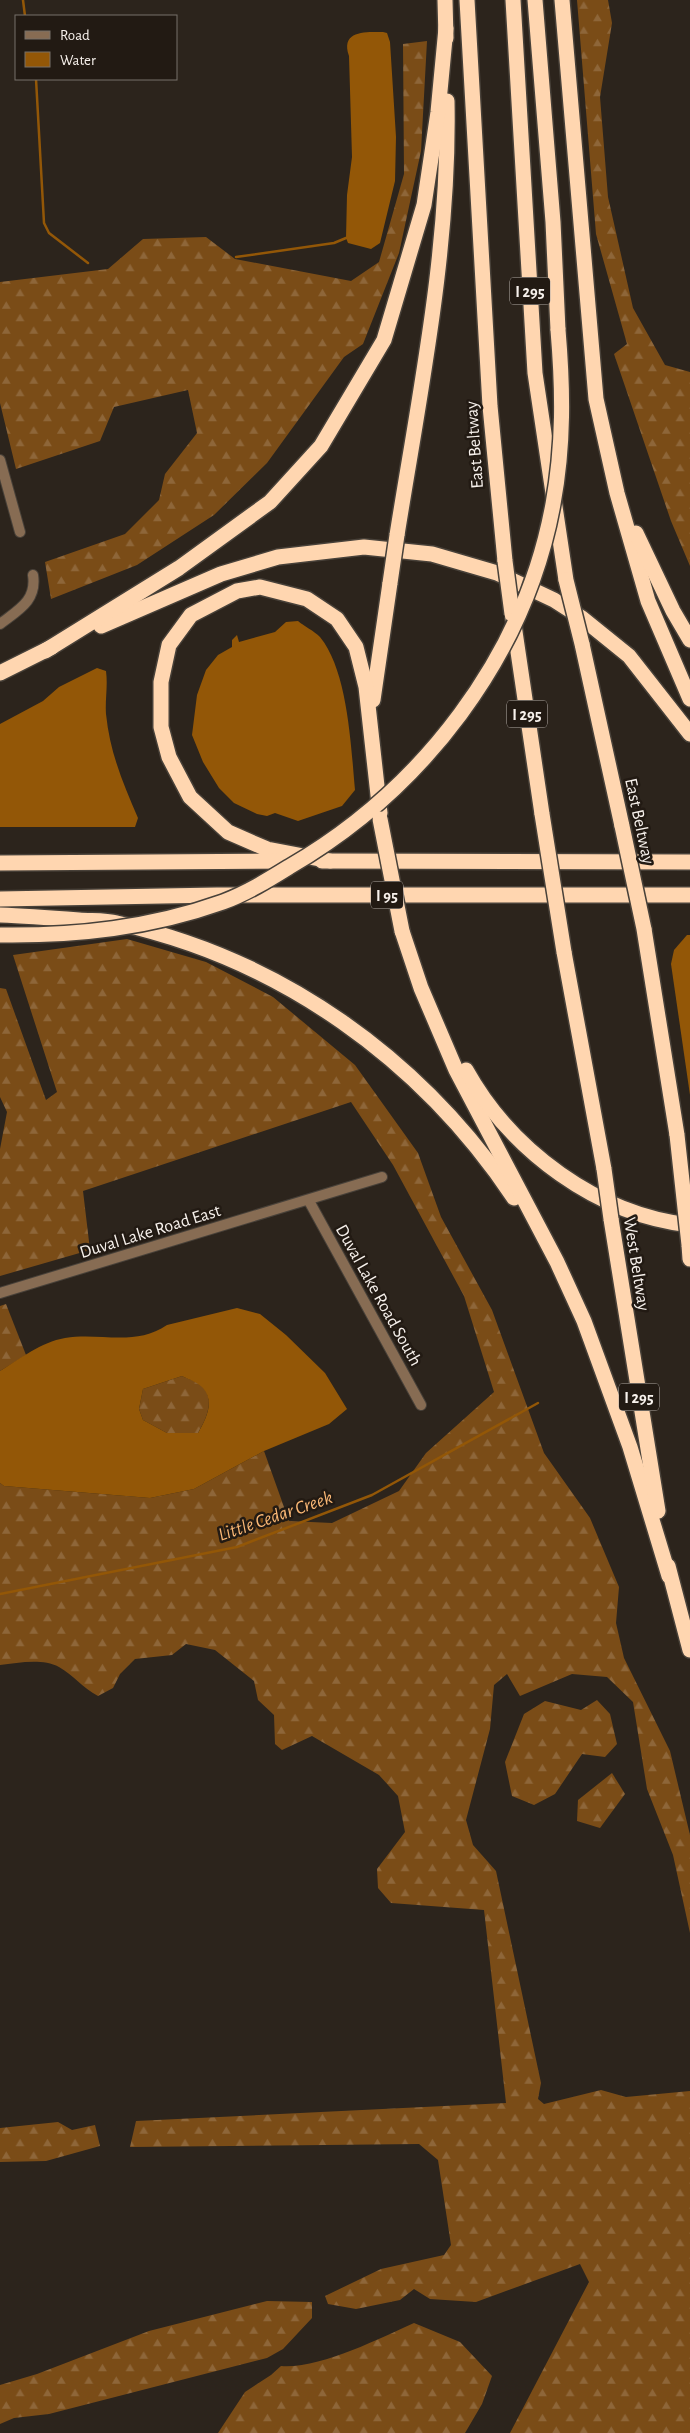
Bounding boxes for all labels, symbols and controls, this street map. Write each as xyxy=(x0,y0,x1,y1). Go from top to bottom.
legend xyxy=(15,15,178,80)
text: Road xyxy=(60,28,90,43)
text: Water xyxy=(60,53,96,68)
road number: I 295 xyxy=(510,278,550,304)
street label: East Beltway xyxy=(463,400,487,489)
road number: I 295 xyxy=(507,701,547,728)
street label: East Beltway xyxy=(621,776,657,866)
road number: I 95 xyxy=(371,882,403,908)
street label: Duval Lake Road East xyxy=(78,1202,223,1262)
street label: West Beltway xyxy=(620,1216,652,1313)
street label: Duval Lake Road South xyxy=(332,1222,424,1369)
road number: I 295 xyxy=(619,1384,659,1410)
water label: Little Cedar Creek xyxy=(216,1488,335,1545)

